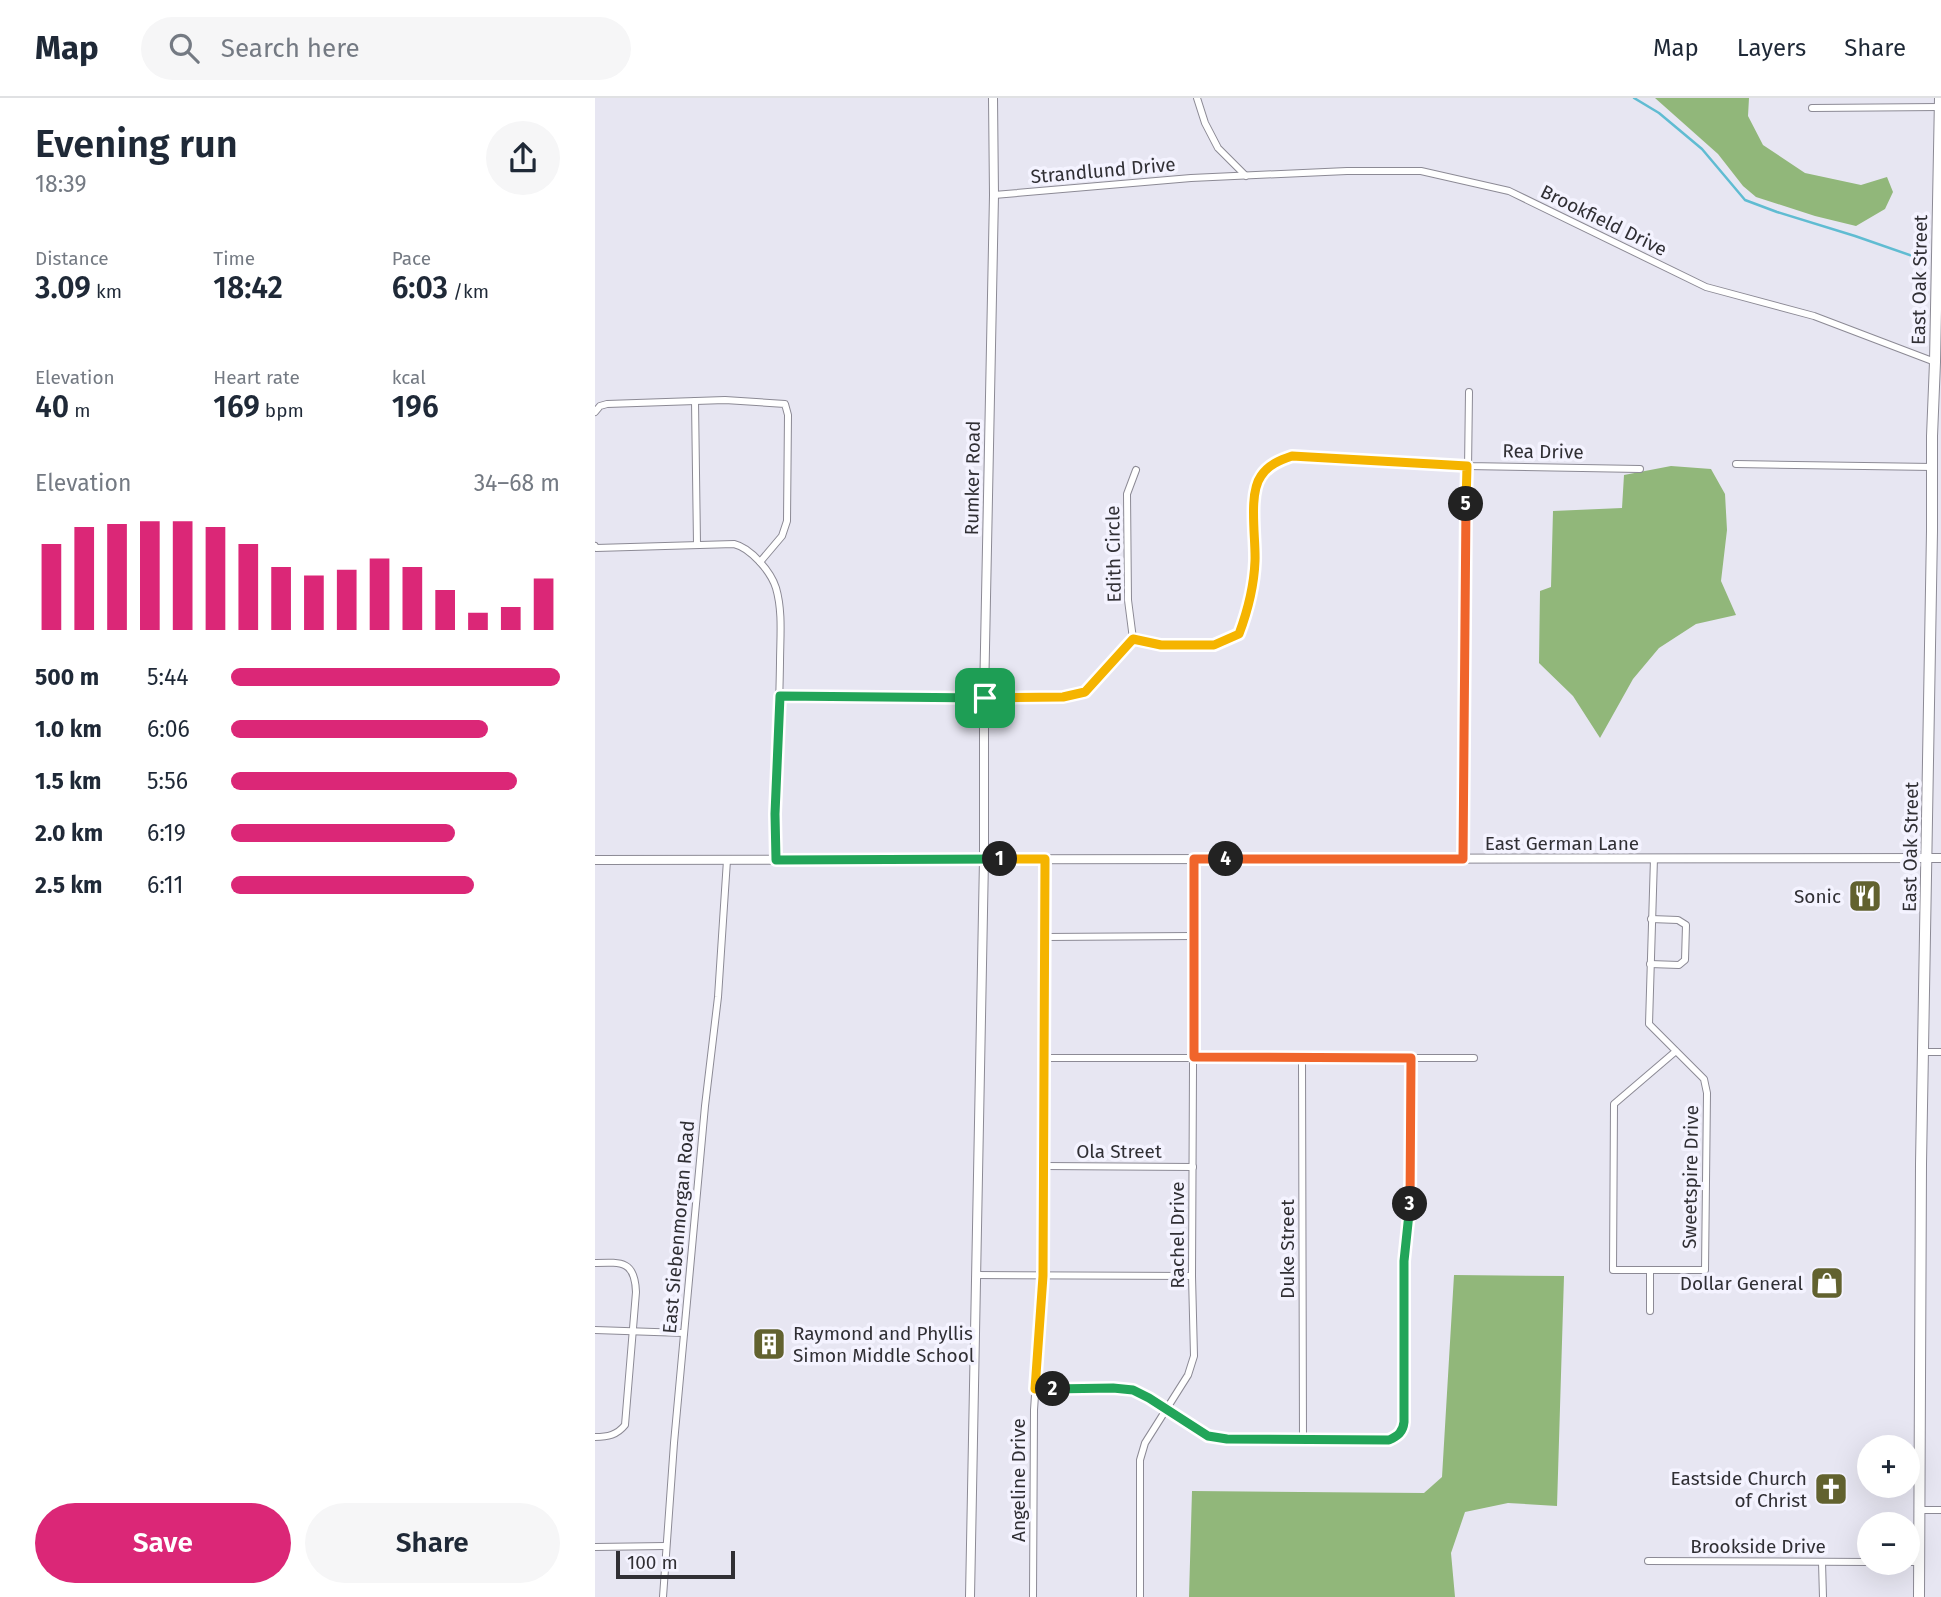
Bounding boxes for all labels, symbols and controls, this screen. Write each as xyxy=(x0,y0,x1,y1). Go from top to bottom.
search box xyxy=(141,17,631,80)
text: Map xyxy=(35,28,99,68)
icon: search xyxy=(165,29,203,67)
text: Search here xyxy=(221,33,360,64)
text: Map xyxy=(1653,34,1699,62)
text: Layers xyxy=(1737,34,1806,62)
text: Share xyxy=(1844,34,1906,62)
text: Evening run xyxy=(35,121,238,167)
button: share xyxy=(486,121,560,195)
street label: Strandlund Drive xyxy=(1030,153,1176,188)
text: 18:39 xyxy=(35,170,87,198)
street label: Brookfield Drive xyxy=(1537,180,1671,261)
street label: East Oak Street xyxy=(1907,214,1932,345)
text: Distance xyxy=(35,247,109,270)
text: Time xyxy=(213,247,255,270)
text: Pace xyxy=(392,247,431,270)
text: 3.09 xyxy=(35,270,91,306)
text: 18:42 xyxy=(213,270,283,306)
text: 6:03 xyxy=(392,270,448,306)
text: km xyxy=(91,280,122,303)
text: /km xyxy=(448,280,489,303)
text: Elevation xyxy=(35,366,115,389)
text: Heart rate xyxy=(213,366,300,389)
text: kcal xyxy=(392,366,426,389)
text: 40 xyxy=(35,389,69,425)
text: 169 xyxy=(213,389,260,425)
text: 196 xyxy=(392,389,439,425)
text: m xyxy=(69,399,90,422)
text: bpm xyxy=(260,399,304,422)
street label: Rumker Road xyxy=(960,420,985,536)
street label: Rea Drive xyxy=(1502,439,1584,464)
text: Elevation xyxy=(35,469,131,497)
text: 34–68 m xyxy=(474,469,560,497)
pin: 5 xyxy=(1449,486,1483,522)
text: 5 xyxy=(1460,492,1471,515)
street label: Edith Circle xyxy=(1101,505,1126,603)
text: 500 m xyxy=(35,663,99,691)
text: 5:44 xyxy=(147,663,188,691)
pin xyxy=(955,668,1015,728)
icon: arrive xyxy=(966,679,1004,717)
text: 1.0 km xyxy=(35,715,102,743)
text: 6:06 xyxy=(147,715,190,743)
text: 1.5 km xyxy=(35,767,101,795)
text: 5:56 xyxy=(147,767,188,795)
street label: East Oak Street xyxy=(1898,781,1923,912)
text: 2.0 km xyxy=(35,819,103,847)
text: 6:19 xyxy=(147,819,186,847)
street label: East German Lane xyxy=(1485,832,1639,855)
pin: 1 xyxy=(983,842,1017,876)
pin: 4 xyxy=(1209,842,1243,876)
text: 1 xyxy=(995,847,1004,870)
text: 4 xyxy=(1220,847,1231,870)
text: 2.5 km xyxy=(35,871,103,899)
text: 6:11 xyxy=(147,871,183,899)
restaurant icon: Sonic xyxy=(1846,877,1884,915)
place label: Sonic xyxy=(1794,885,1841,908)
street label: Sweetspire Drive xyxy=(1678,1105,1703,1249)
street label: East Siebenmorgan Road xyxy=(658,1119,699,1335)
street label: Ola Street xyxy=(1076,1140,1162,1163)
street label: Rachel Drive xyxy=(1166,1181,1189,1289)
pin: 3 xyxy=(1393,1186,1427,1222)
text: 3 xyxy=(1405,1192,1414,1215)
street label: Duke Street xyxy=(1276,1199,1299,1299)
shop icon: Dollar General xyxy=(1808,1264,1846,1302)
place label: Dollar General xyxy=(1680,1272,1803,1295)
place label: Raymond and Phyllis Simon Middle School xyxy=(793,1322,975,1367)
building icon: Raymond and Phyllis Simon Middle School xyxy=(750,1325,788,1363)
pin: 2 xyxy=(1035,1372,1071,1406)
text: 2 xyxy=(1048,1377,1057,1400)
street label: Angeline Drive xyxy=(1007,1418,1030,1542)
map controls xyxy=(1857,1435,1920,1575)
button: + xyxy=(1857,1435,1920,1498)
place label: Eastside Church of Christ xyxy=(1671,1467,1807,1512)
church icon: Eastside Church of Christ xyxy=(1812,1470,1850,1508)
button: Save xyxy=(35,1503,291,1583)
button: Share xyxy=(305,1503,560,1583)
button: − xyxy=(1857,1512,1920,1575)
street label: Brookside Drive xyxy=(1690,1535,1826,1558)
scale bar xyxy=(616,1548,735,1580)
text: 100 m xyxy=(627,1551,678,1574)

